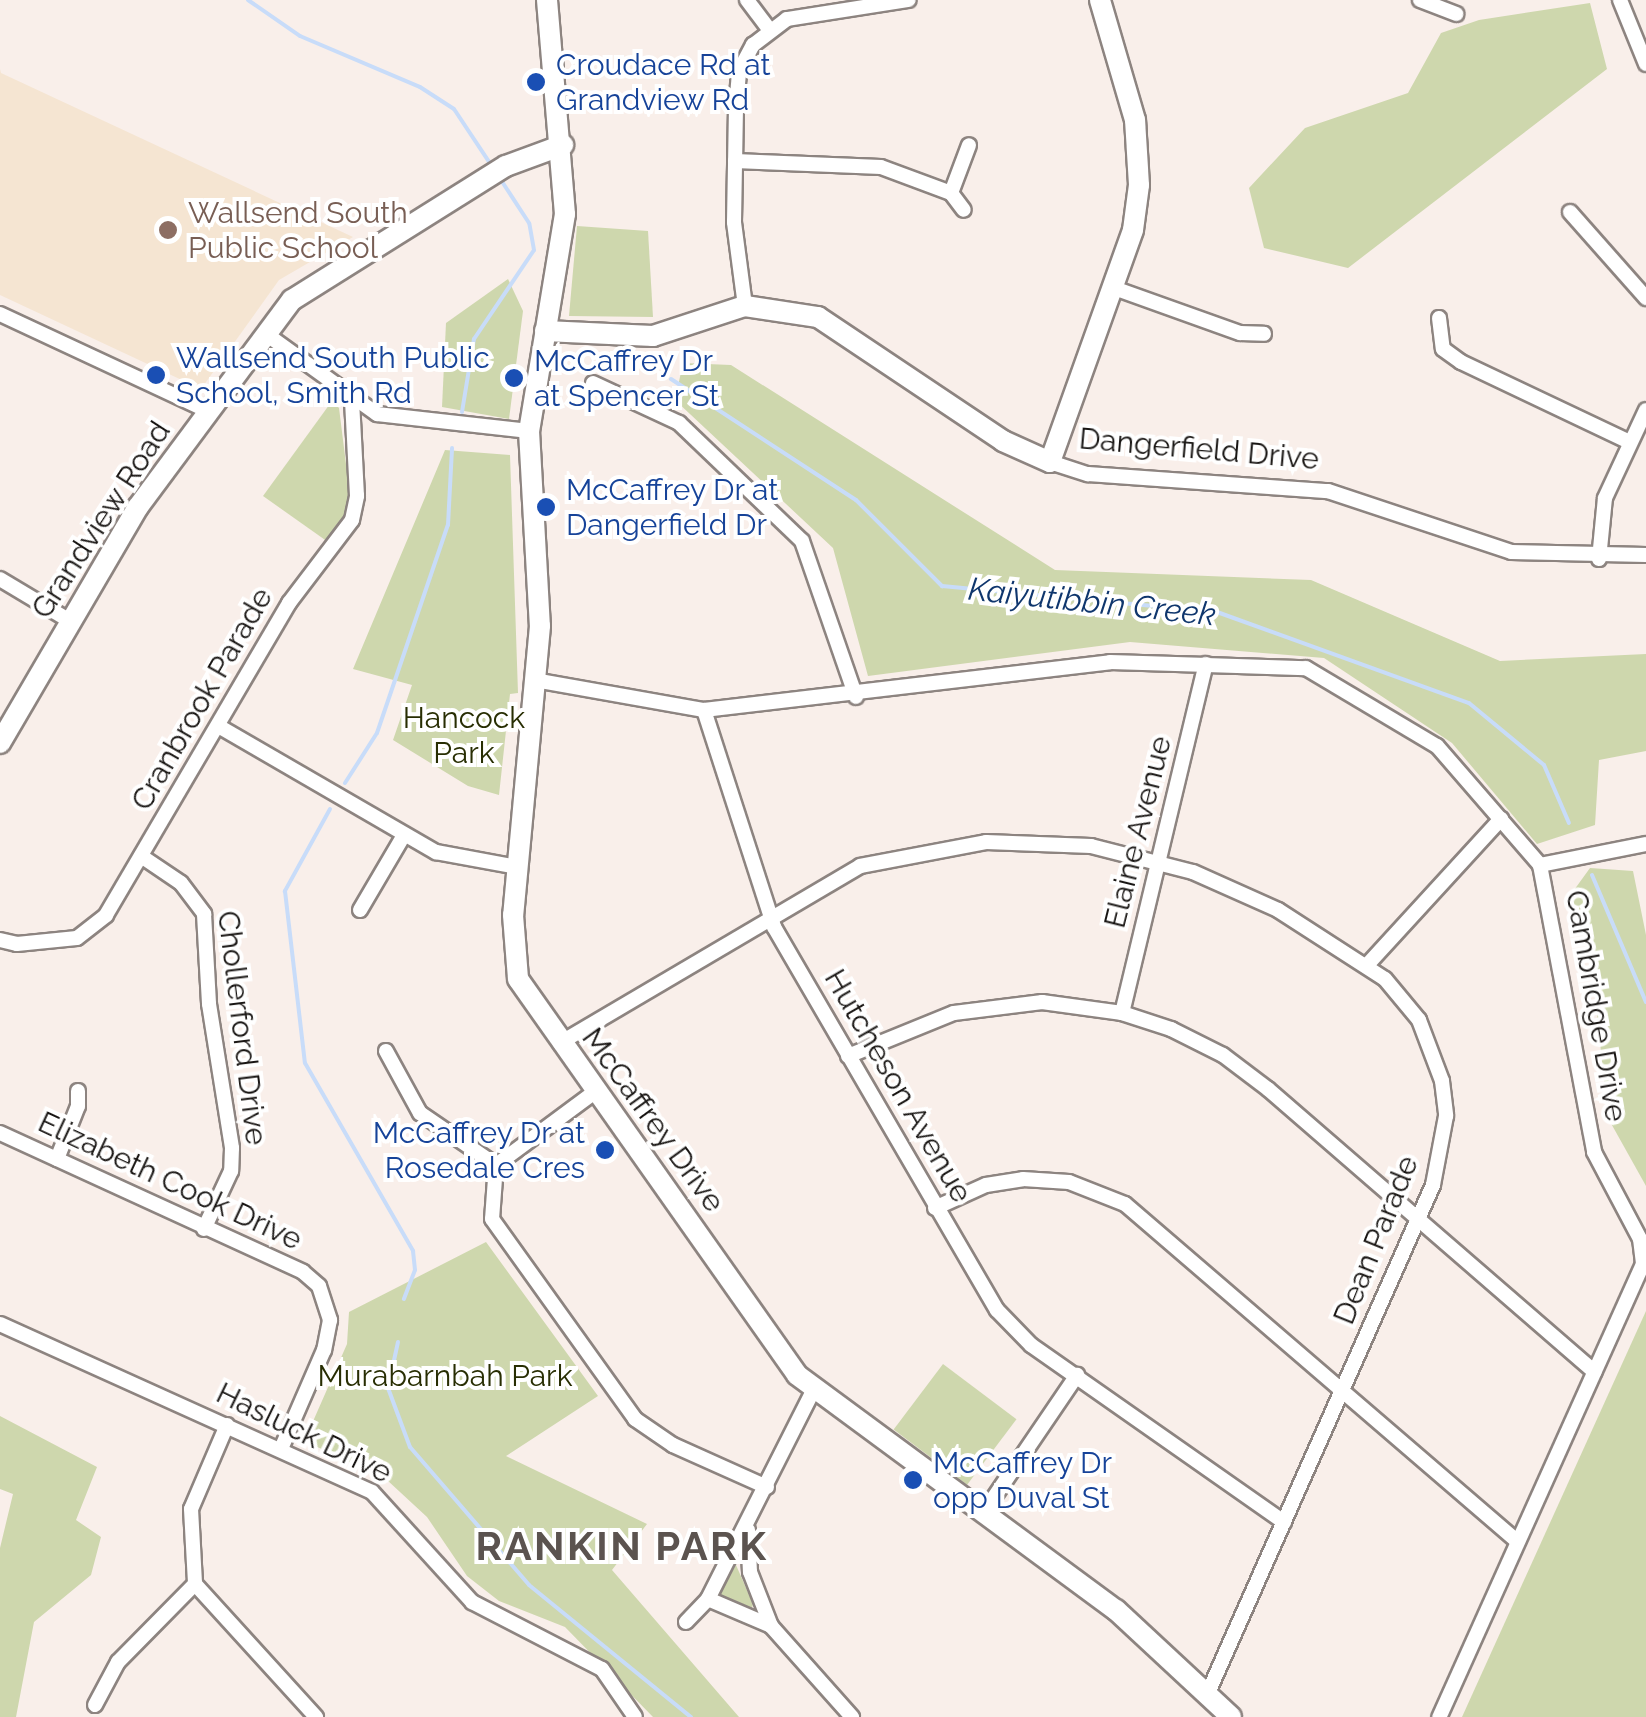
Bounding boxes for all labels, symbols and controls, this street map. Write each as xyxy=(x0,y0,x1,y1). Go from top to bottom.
place label: Croudace Rd at Grandview Rd xyxy=(556,47,771,118)
marker: Croudace Rd at Grandview Rd xyxy=(525,71,547,93)
place label: Wallsend South Public School xyxy=(188,195,408,266)
marker: Wallsend South Public School xyxy=(157,219,179,241)
place label: Wallsend South Public School, Smith Rd xyxy=(176,340,490,410)
place label: McCaffrey Dr at Spencer St xyxy=(534,343,720,414)
marker: Wallsend South Public School, Smith Rd xyxy=(145,364,167,386)
marker: McCaffrey Dr at Spencer St xyxy=(503,367,525,389)
street label: Grandview Road xyxy=(24,415,178,625)
street label: Dangerfield Drive xyxy=(1078,421,1320,477)
place label: McCaffrey Dr at Dangerfield Dr xyxy=(566,472,780,542)
marker: McCaffrey Dr at Dangerfield Dr xyxy=(535,496,557,518)
water label: Kaiyutibbin Creek xyxy=(966,570,1218,634)
street label: Cranbrook Parade xyxy=(124,581,280,817)
park label: Hancock Park xyxy=(403,700,525,770)
street label: Elaine Avenue xyxy=(1097,732,1179,932)
street label: Cambridge Drive xyxy=(1558,888,1634,1124)
street label: Chollerford Drive xyxy=(210,909,274,1147)
street label: Hutcheson Avenue xyxy=(816,963,980,1209)
street label: McCaffrey Drive xyxy=(574,1021,732,1219)
street label: Elizabeth Cook Drive xyxy=(32,1104,308,1258)
place label: McCaffrey Dr at Rosedale Cres xyxy=(371,1115,585,1186)
marker: McCaffrey Dr at Rosedale Cres xyxy=(594,1139,616,1161)
street label: Dean Parade xyxy=(1326,1151,1426,1329)
park label: Murabarnbah Park xyxy=(317,1358,573,1394)
street label: Hasluck Drive xyxy=(211,1375,397,1491)
place label: McCaffrey Dr opp Duval St xyxy=(933,1445,1113,1516)
marker: McCaffrey Dr opp Duval St xyxy=(902,1469,924,1491)
district label: RANKIN PARK xyxy=(476,1522,768,1570)

